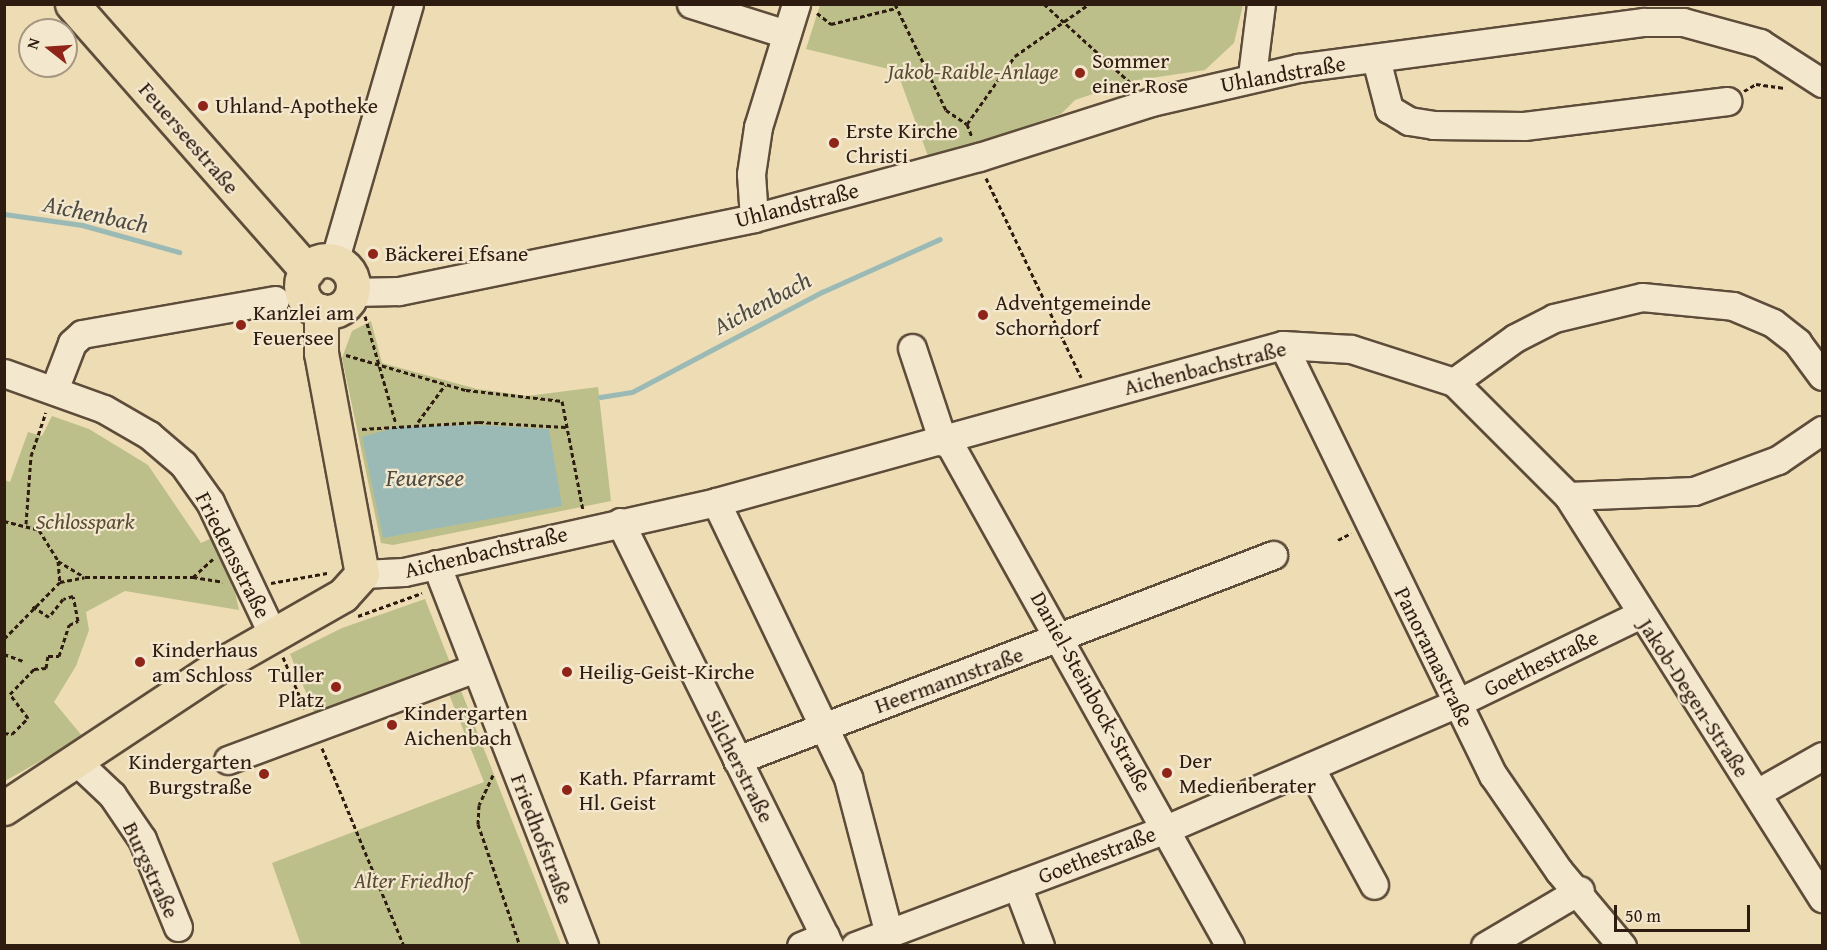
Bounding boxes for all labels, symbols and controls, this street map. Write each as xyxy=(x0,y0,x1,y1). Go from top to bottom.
north arrow xyxy=(18,18,78,78)
text: N xyxy=(20,35,46,52)
place label: Sommer einer Rose xyxy=(1092,47,1188,98)
street label: Uhlandstraße xyxy=(1218,50,1348,98)
park label: Jakob-Raible-Anlage xyxy=(888,59,1058,85)
marker: Sommer einer Rose xyxy=(1073,66,1087,80)
street label: Feuerseestraße xyxy=(133,77,245,199)
place label: Uhland-Apotheke xyxy=(215,93,378,119)
marker: Uhland-Apotheke xyxy=(196,99,210,113)
place label: Erste Kirche Christi xyxy=(846,117,958,168)
marker: Erste Kirche Christi xyxy=(827,136,841,150)
street label: Uhlandstraße xyxy=(732,177,862,233)
water label: Aichenbach xyxy=(41,189,151,239)
place label: Bäckerei Efsane xyxy=(385,241,528,267)
marker: Bäckerei Efsane xyxy=(366,247,380,261)
water label: Aichenbach xyxy=(708,265,816,341)
place label: Adventgemeinde Schorndorf xyxy=(995,289,1151,340)
place label: Kanzlei am Feuersee xyxy=(253,299,354,350)
marker: Adventgemeinde Schorndorf xyxy=(976,308,990,322)
marker: Kanzlei am Feuersee xyxy=(234,318,248,332)
street label: Aichenbachstraße xyxy=(1121,335,1289,401)
water label: Feuersee xyxy=(386,464,464,492)
street label: Friedensstraße xyxy=(190,487,276,623)
park label: Schlosspark xyxy=(35,509,135,535)
street label: Aichenbachstraße xyxy=(402,520,570,584)
street label: Panoramastraße xyxy=(1389,583,1479,731)
street label: Daniel-Steinbock-Straße xyxy=(1025,587,1157,797)
street label: Jakob-Degen-Straße xyxy=(1633,614,1755,782)
street label: Goethestraße xyxy=(1480,624,1602,702)
place label: Kinderhaus am Schloss xyxy=(152,636,258,688)
street label: Heermannstraße xyxy=(871,641,1027,719)
marker: Kinderhaus am Schloss xyxy=(133,655,147,669)
place label: Heilig-Geist-Kirche xyxy=(579,659,754,685)
place label: Tuller Platz xyxy=(268,661,324,712)
marker: Heilig-Geist-Kirche xyxy=(560,665,574,679)
marker: Tuller Platz xyxy=(329,680,343,694)
place label: Kindergarten Aichenbach xyxy=(404,699,528,750)
street label: Silcherstraße xyxy=(700,705,780,827)
marker: Kindergarten Aichenbach xyxy=(385,718,399,732)
place label: Der Medienberater xyxy=(1179,747,1316,798)
place label: Kindergarten Burgstraße xyxy=(128,748,252,800)
place label: Kath. Pfarramt Hl. Geist xyxy=(579,764,716,816)
marker: Der Medienberater xyxy=(1160,766,1174,780)
marker: Kindergarten Burgstraße xyxy=(257,767,271,781)
street label: Friedhofstraße xyxy=(505,770,579,908)
marker: Kath. Pfarramt Hl. Geist xyxy=(560,783,574,797)
street label: Burgstraße xyxy=(117,818,185,922)
street label: Goethestraße xyxy=(1034,820,1160,890)
park label: Alter Friedhof xyxy=(354,868,470,894)
scale bar xyxy=(1617,893,1754,931)
text: 50 m xyxy=(1625,902,1661,929)

